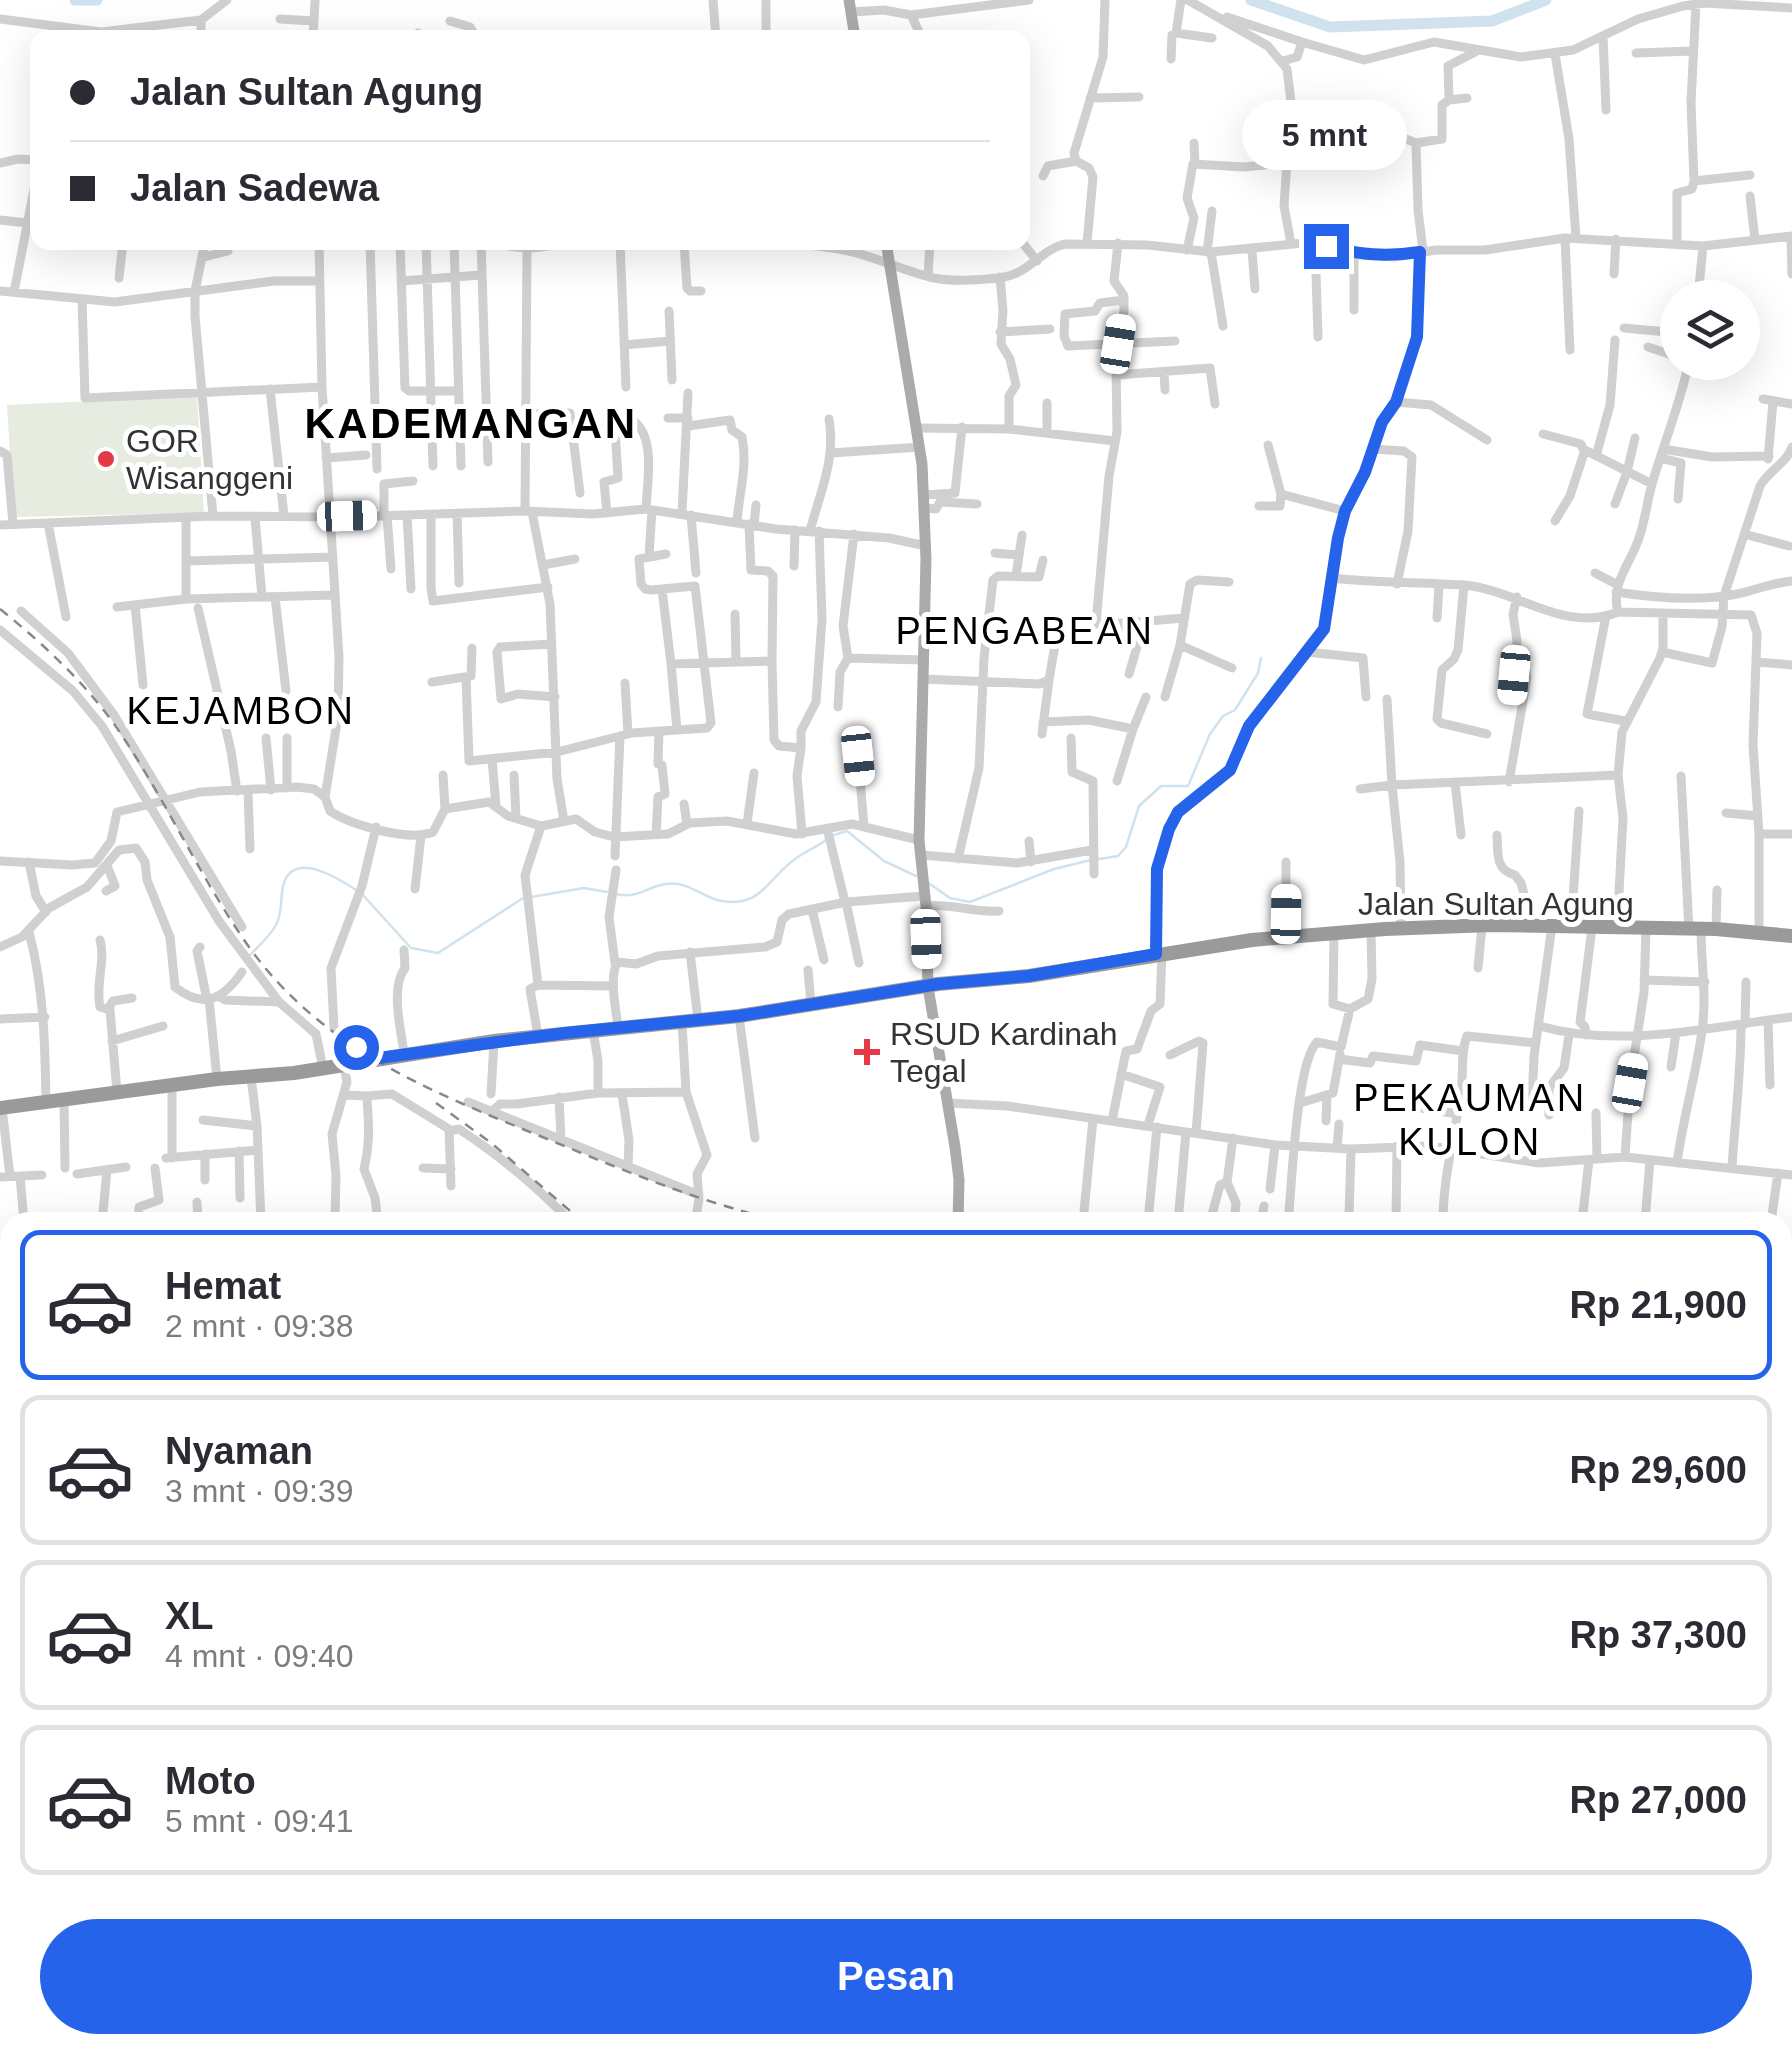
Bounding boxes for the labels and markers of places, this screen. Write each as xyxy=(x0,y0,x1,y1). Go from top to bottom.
place label: GOR Wisanggeni xyxy=(126,423,293,496)
marker: GOR Wisanggeni xyxy=(95,448,117,470)
place label: RSUD Kardinah Tegal xyxy=(890,1016,1118,1089)
marker: RSUD Kardinah Tegal xyxy=(854,1039,880,1065)

